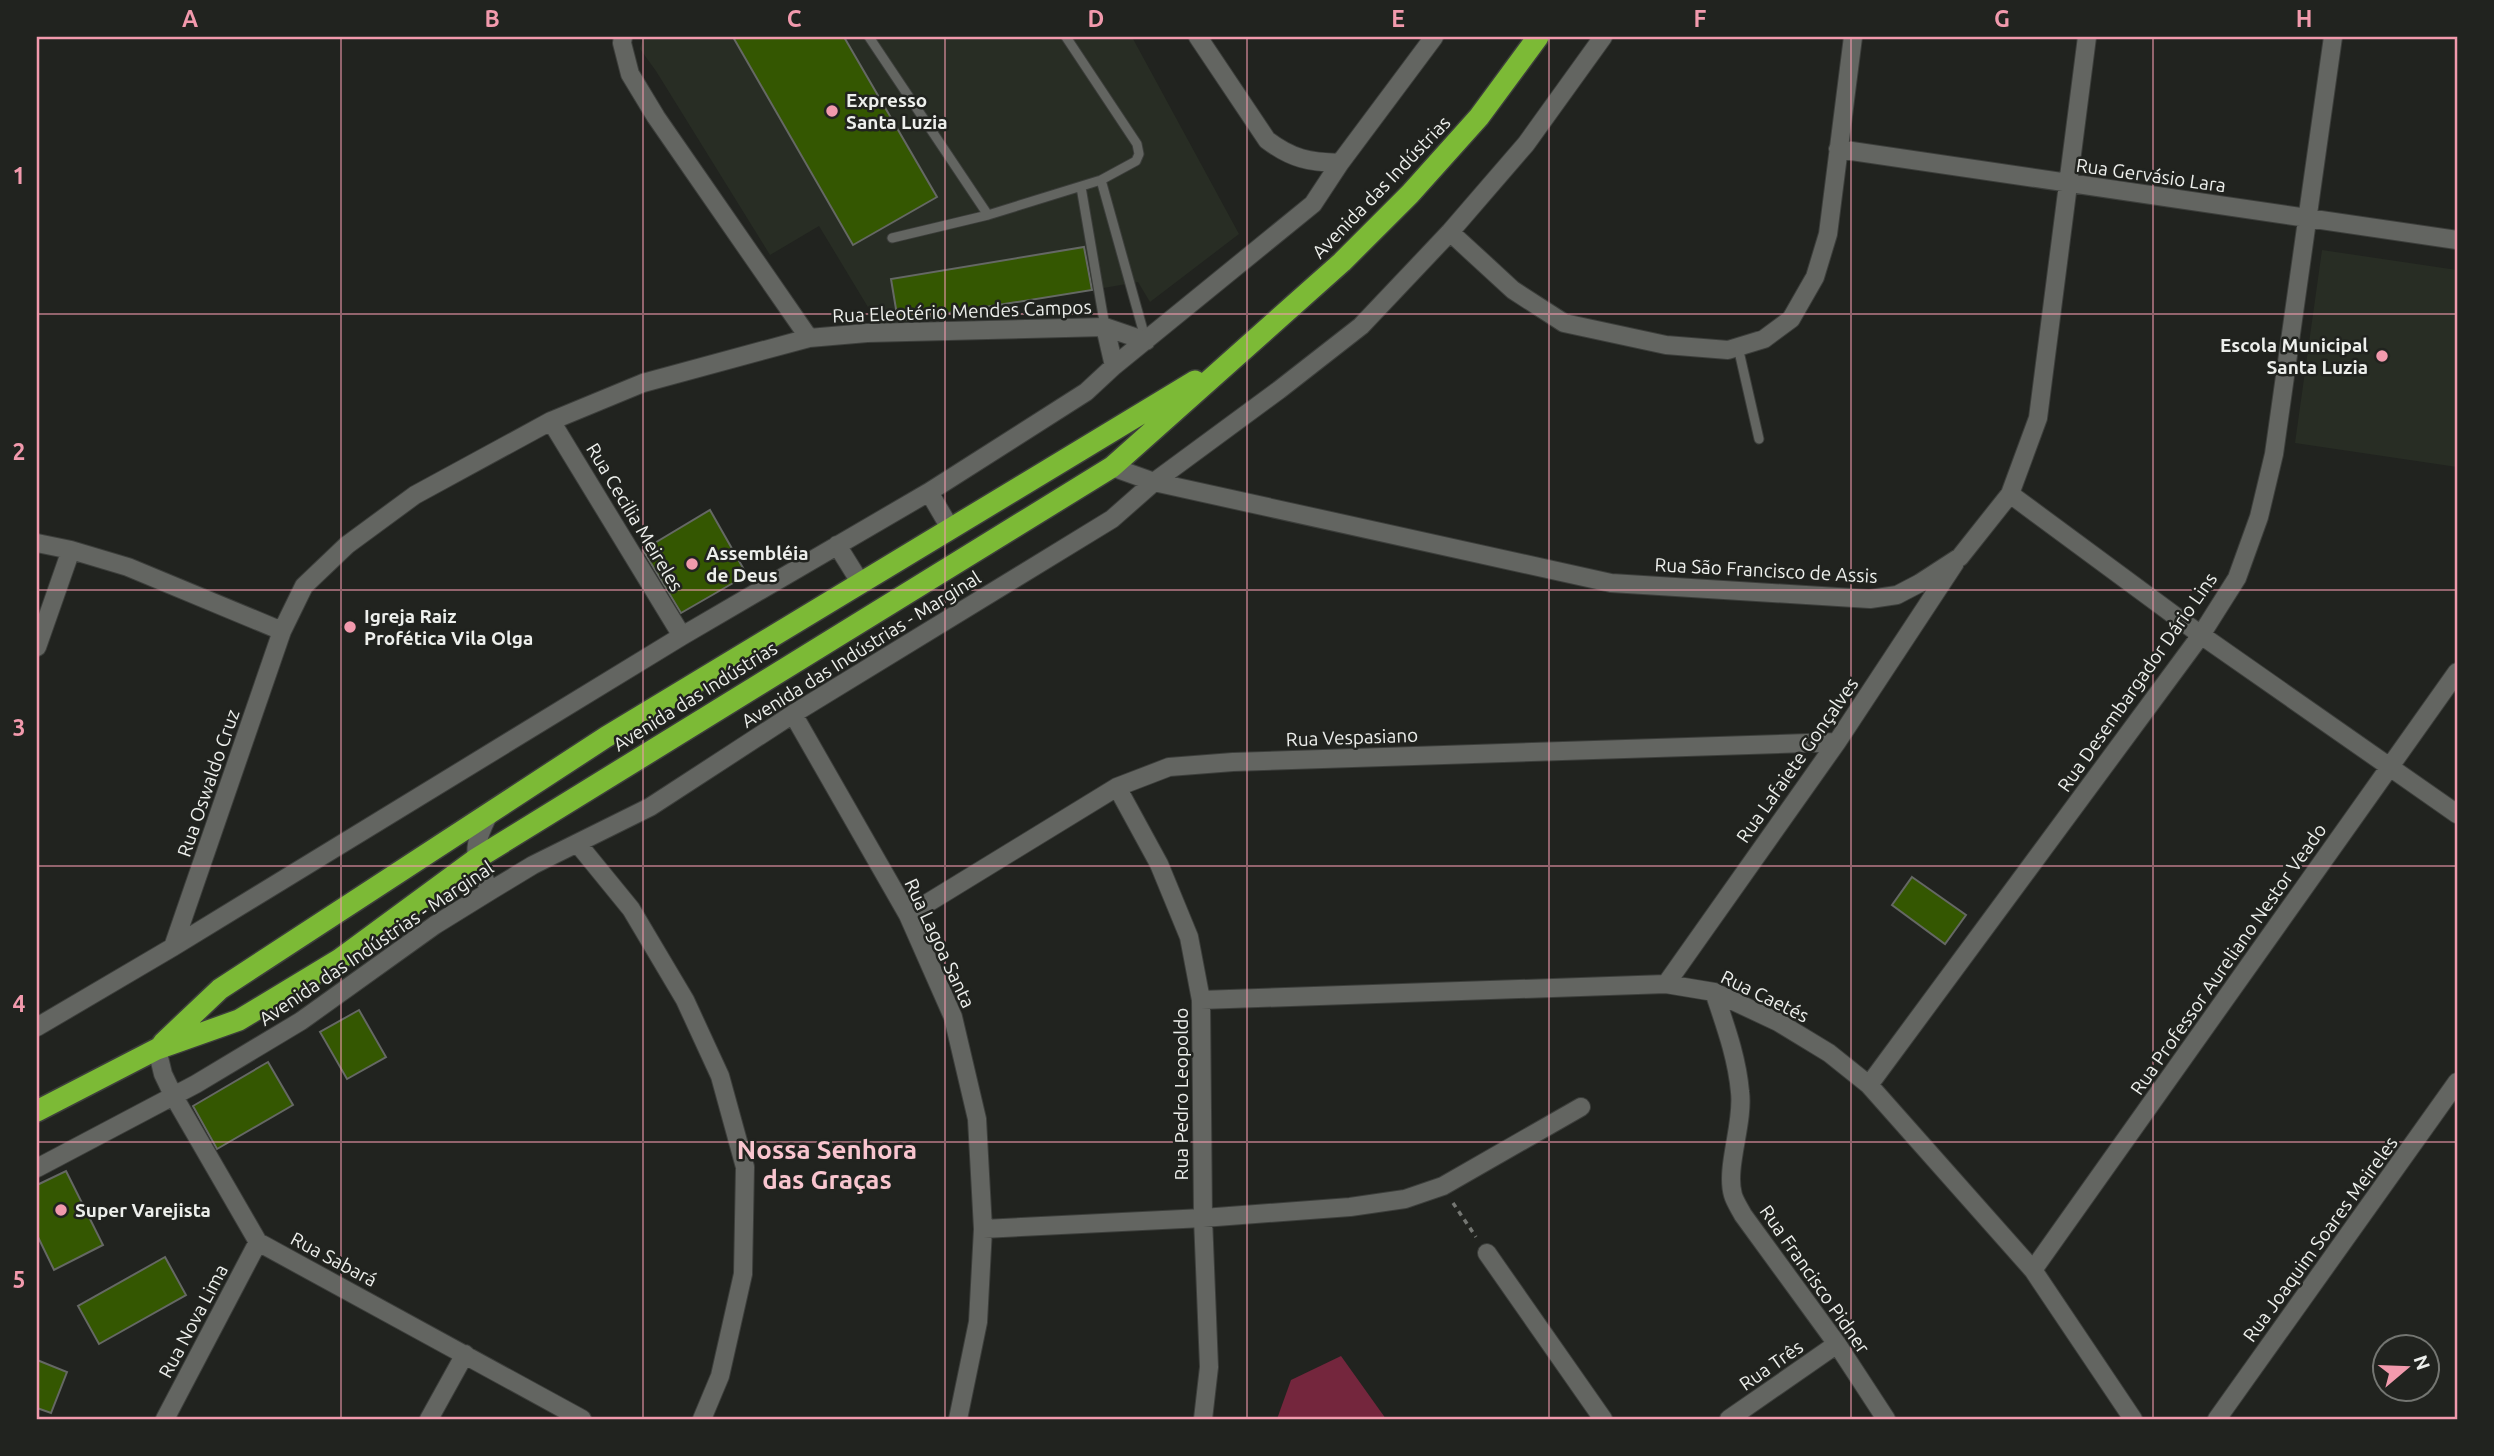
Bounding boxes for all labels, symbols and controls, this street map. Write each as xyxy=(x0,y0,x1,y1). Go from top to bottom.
text: A xyxy=(182,6,198,31)
text: B xyxy=(484,6,500,31)
text: C xyxy=(787,6,802,31)
text: D xyxy=(1088,6,1104,31)
text: E xyxy=(1391,6,1405,31)
text: F xyxy=(1694,6,1707,31)
text: G xyxy=(1994,6,2010,31)
text: H xyxy=(2296,6,2312,31)
place label: Expresso Santa Luzia xyxy=(846,89,948,133)
marker: Expresso Santa Luzia xyxy=(824,103,840,119)
street label: Avenida das Indústrias xyxy=(1307,111,1455,263)
street label: Rua Gervásio Lara xyxy=(2075,154,2227,196)
text: 1 xyxy=(13,163,25,188)
street label: Rua Eleotério Mendes Campos xyxy=(832,295,1092,327)
place label: Escola Municipal Santa Luzia xyxy=(2220,334,2368,378)
marker: Escola Municipal Santa Luzia xyxy=(2374,348,2390,364)
text: 2 xyxy=(13,439,25,464)
street label: Rua Cecilia Meireles xyxy=(582,439,688,595)
place label: Assembléia de Deus xyxy=(706,542,809,586)
street label: Rua São Francisco de Assis xyxy=(1654,553,1878,587)
marker: Assembléia de Deus xyxy=(684,556,700,572)
street label: Avenida das Indústrias - Marginal xyxy=(737,566,985,732)
street label: Rua Desembargador Dário Lins xyxy=(2053,568,2221,796)
place label: Igreja Raiz Profética Vila Olga xyxy=(364,605,533,649)
marker: Igreja Raiz Profética Vila Olga xyxy=(342,619,358,635)
street label: Avenida das Indústrias xyxy=(609,637,781,755)
street label: Rua Lafaiete Gonçalves xyxy=(1732,673,1862,847)
street label: Rua Oswaldo Cruz xyxy=(172,706,244,860)
text: 3 xyxy=(13,715,25,740)
street label: Rua Vespasiano xyxy=(1285,724,1419,750)
street label: Rua Professor Aureliano Nestor Veado xyxy=(2125,819,2331,1099)
street label: Avenida das Indústrias - Marginal xyxy=(255,856,497,1030)
street label: Rua Lagoa Santa xyxy=(900,875,980,1011)
street label: Rua Caetés xyxy=(1718,965,1812,1027)
text: 4 xyxy=(13,991,26,1016)
street label: Rua Pedro Leopoldo xyxy=(1170,1008,1192,1180)
street label: Rua Joaquim Soares Meireles xyxy=(2238,1132,2402,1346)
district label: Nossa Senhora das Graças xyxy=(737,1135,917,1195)
place label: Super Varejista xyxy=(75,1199,211,1221)
street label: Rua Francisco Pidner xyxy=(1756,1201,1874,1357)
marker: Super Varejista xyxy=(53,1202,69,1218)
street label: Rua Sabará xyxy=(287,1227,381,1291)
street label: Rua Nova Lima xyxy=(154,1261,232,1381)
text: 5 xyxy=(13,1267,25,1292)
north arrow xyxy=(2372,1334,2442,1404)
street label: Rua Três xyxy=(1735,1335,1807,1395)
text: N xyxy=(2409,1352,2435,1373)

